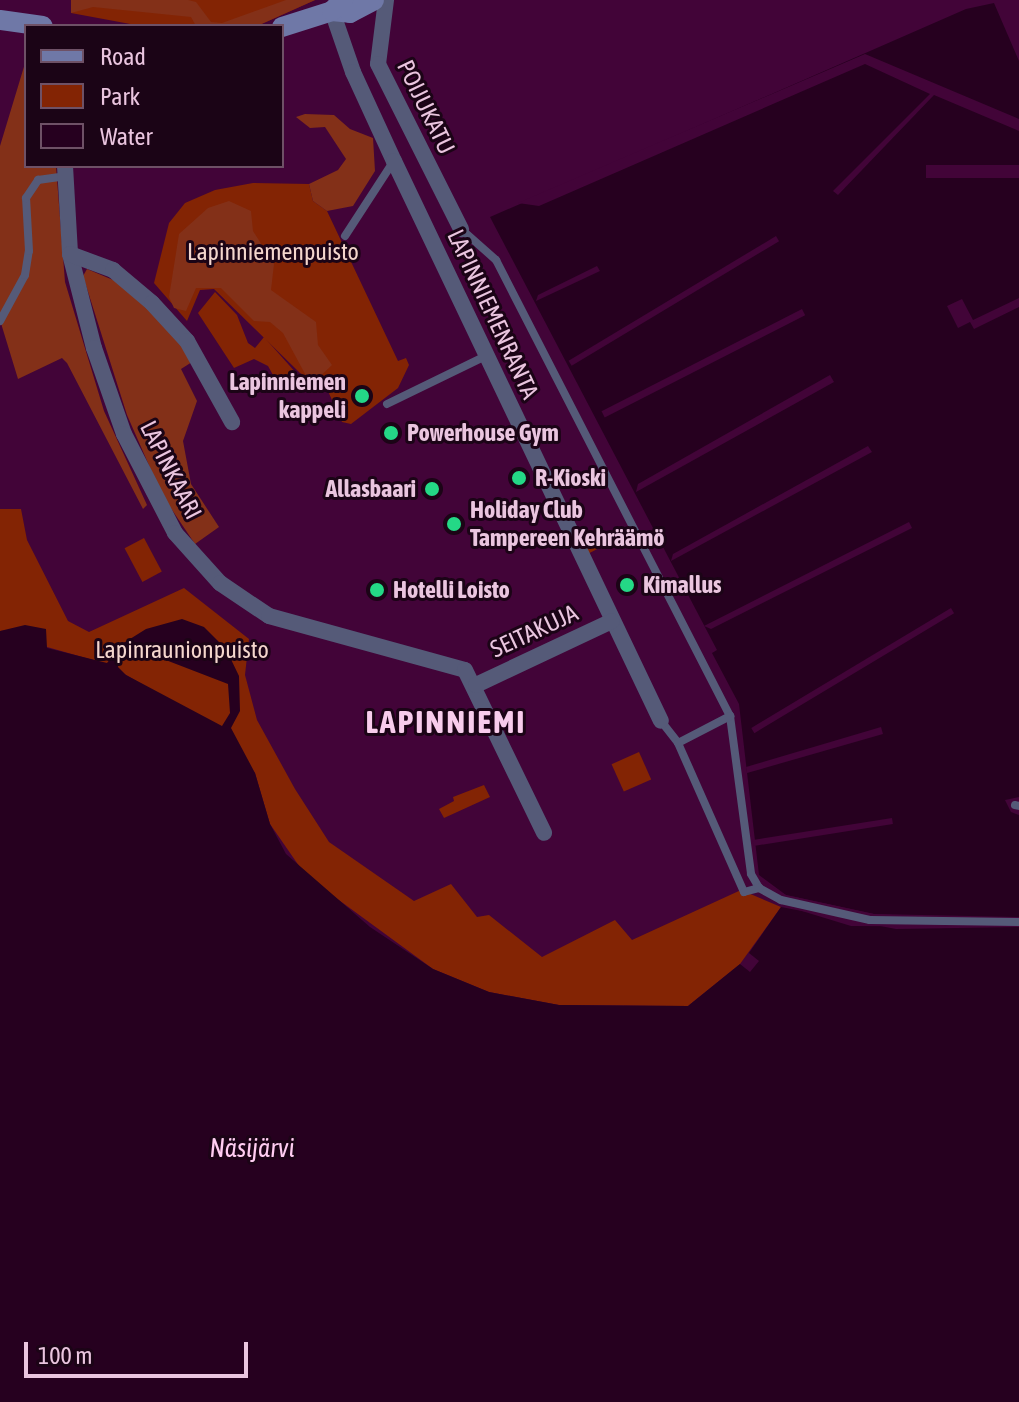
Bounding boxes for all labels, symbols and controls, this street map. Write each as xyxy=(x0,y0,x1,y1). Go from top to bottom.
legend xyxy=(24,24,284,168)
text: Road xyxy=(100,43,146,70)
street label: POIJUKATU xyxy=(391,55,461,159)
text: Park xyxy=(100,83,140,110)
text: Water xyxy=(100,123,153,150)
street label: LAPINNIEMENRANTA xyxy=(441,225,545,403)
park label: Lapinniemenpuisto xyxy=(187,238,359,266)
place label: Lapinniemen kappeli xyxy=(229,368,346,424)
marker: Lapinniemen kappeli xyxy=(353,387,371,405)
street label: LAPINKAARI xyxy=(134,416,208,524)
place label: Powerhouse Gym xyxy=(407,419,559,447)
marker: Powerhouse Gym xyxy=(382,424,400,442)
place label: R-Kioski xyxy=(535,464,606,492)
marker: R-Kioski xyxy=(510,469,528,487)
place label: Allasbaari xyxy=(326,475,416,503)
marker: Allasbaari xyxy=(423,480,441,498)
place label: Holiday Club Tampereen Kehräämö xyxy=(470,496,665,552)
marker: Holiday Club Tampereen Kehräämö xyxy=(445,515,463,533)
place label: Kimallus xyxy=(643,571,722,599)
place label: Hotelli Loisto xyxy=(393,576,510,604)
marker: Kimallus xyxy=(618,576,636,594)
marker: Hotelli Loisto xyxy=(368,581,386,599)
street label: SEITAKUJA xyxy=(486,598,582,664)
park label: Lapinraunionpuisto xyxy=(95,636,269,664)
district label: LAPINNIEMI xyxy=(365,703,527,741)
water label: Näsijärvi xyxy=(209,1133,295,1165)
scale bar xyxy=(28,1326,252,1376)
text: 100 m xyxy=(38,1342,92,1369)

